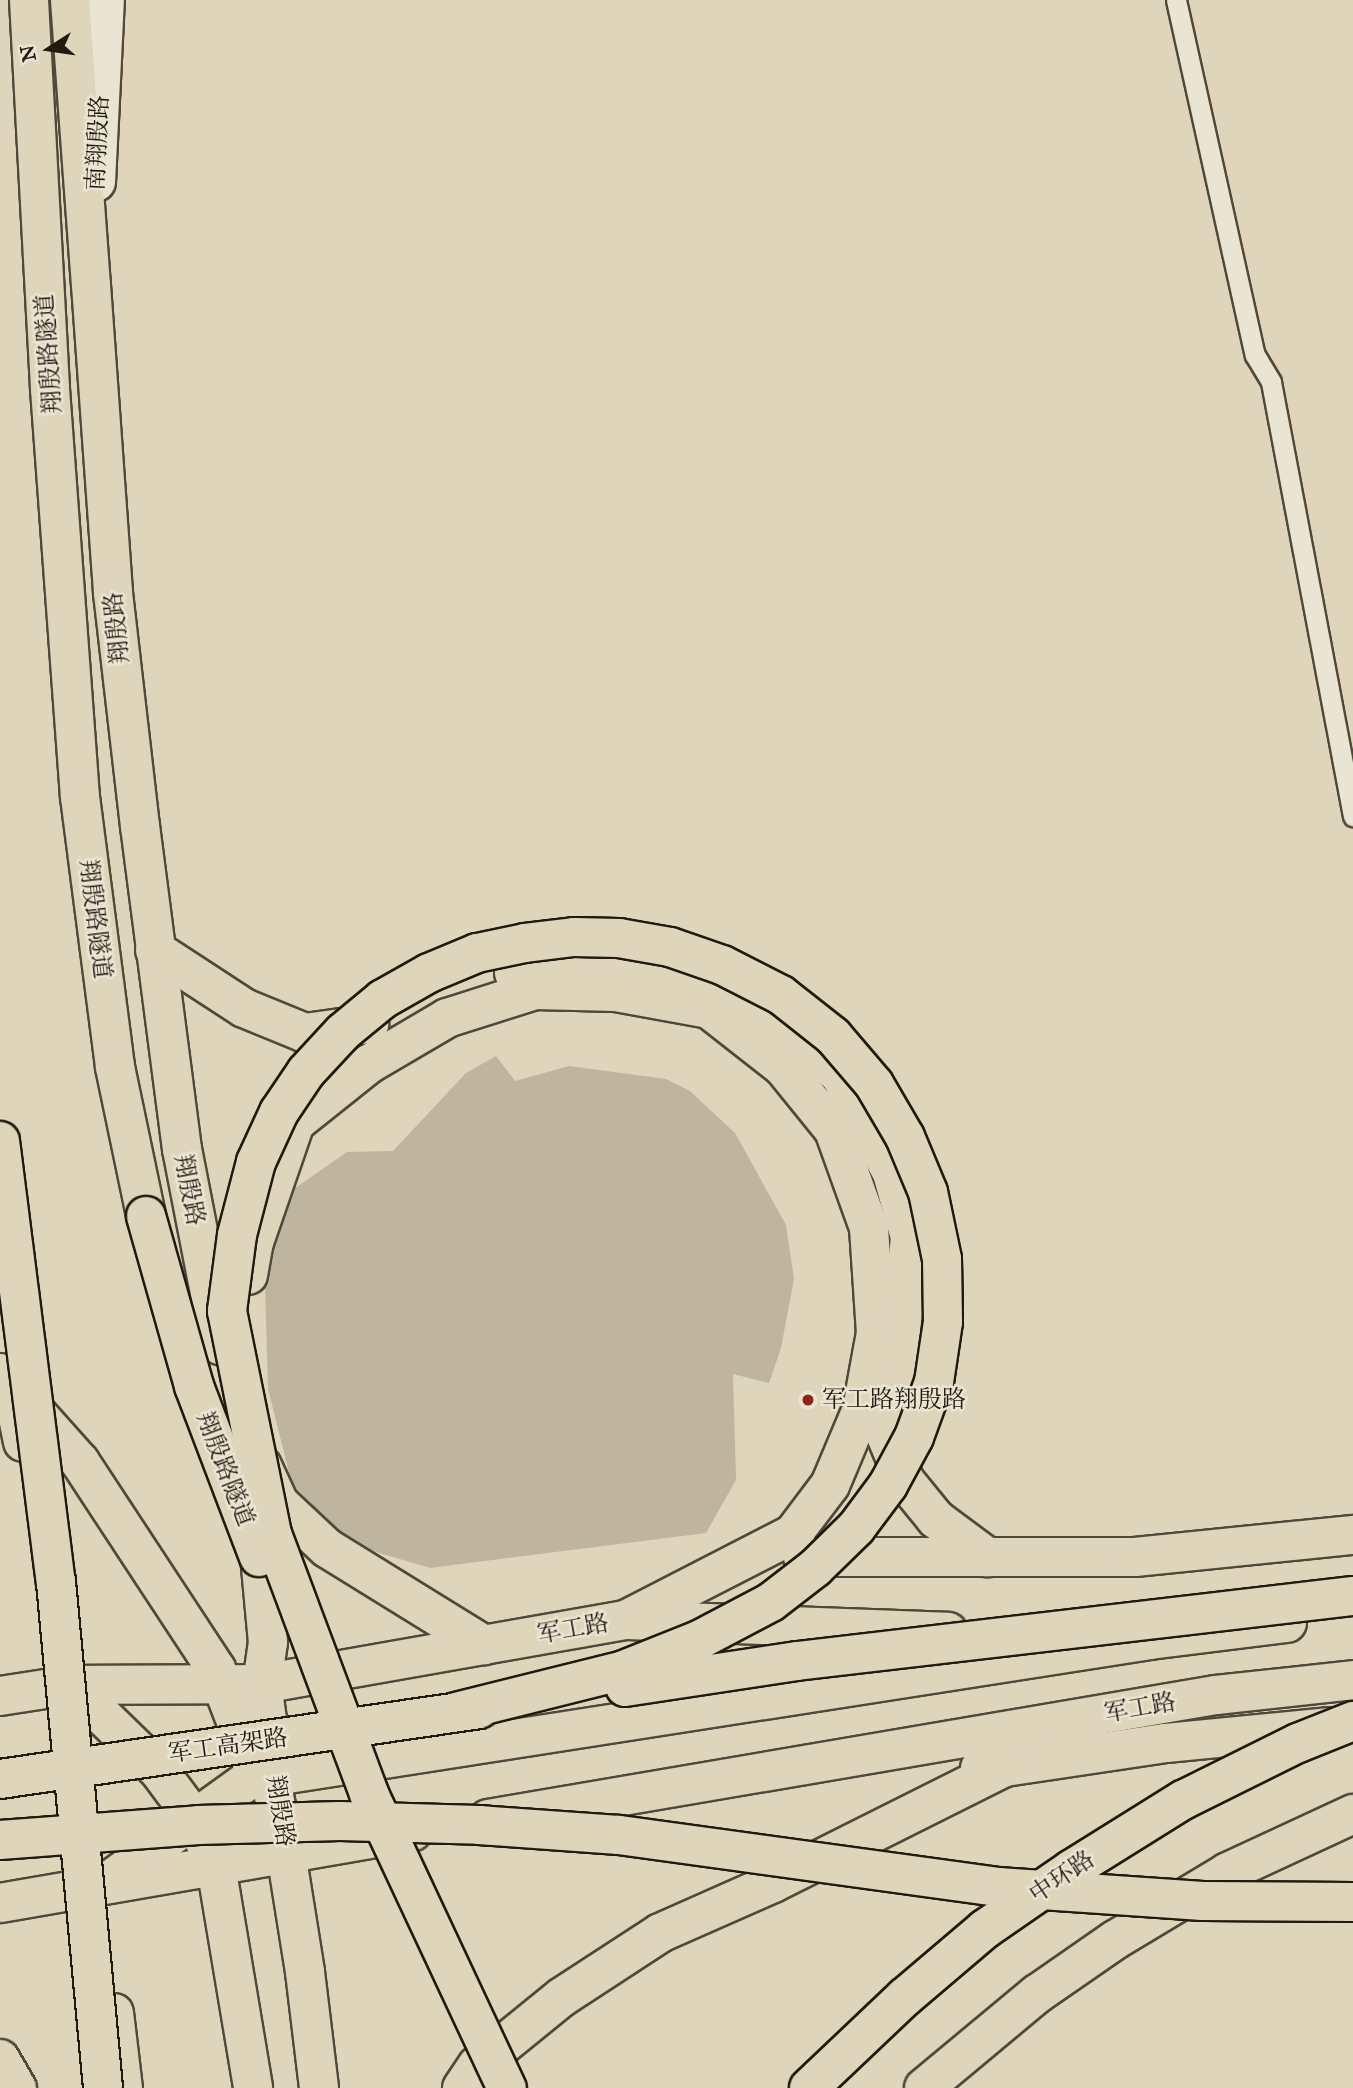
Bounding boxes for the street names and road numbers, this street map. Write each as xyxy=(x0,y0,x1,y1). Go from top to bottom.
street label: 南翔殷路 xyxy=(81,94,115,192)
street label: 翔殷路隧道 xyxy=(30,293,68,415)
street label: 翔殷路 xyxy=(99,591,135,665)
street label: 翔殷路隧道 xyxy=(73,858,117,980)
street label: 翔殷路 xyxy=(168,1152,210,1228)
street label: 翔殷路隧道 xyxy=(190,1408,260,1530)
street label: 军工路 xyxy=(535,1609,611,1649)
street label: 军工路 xyxy=(1102,1688,1178,1728)
street label: 军工高架路 xyxy=(167,1723,289,1769)
street label: 翔殷路 xyxy=(260,1773,300,1849)
street label: 中环路 xyxy=(1024,1845,1100,1909)

